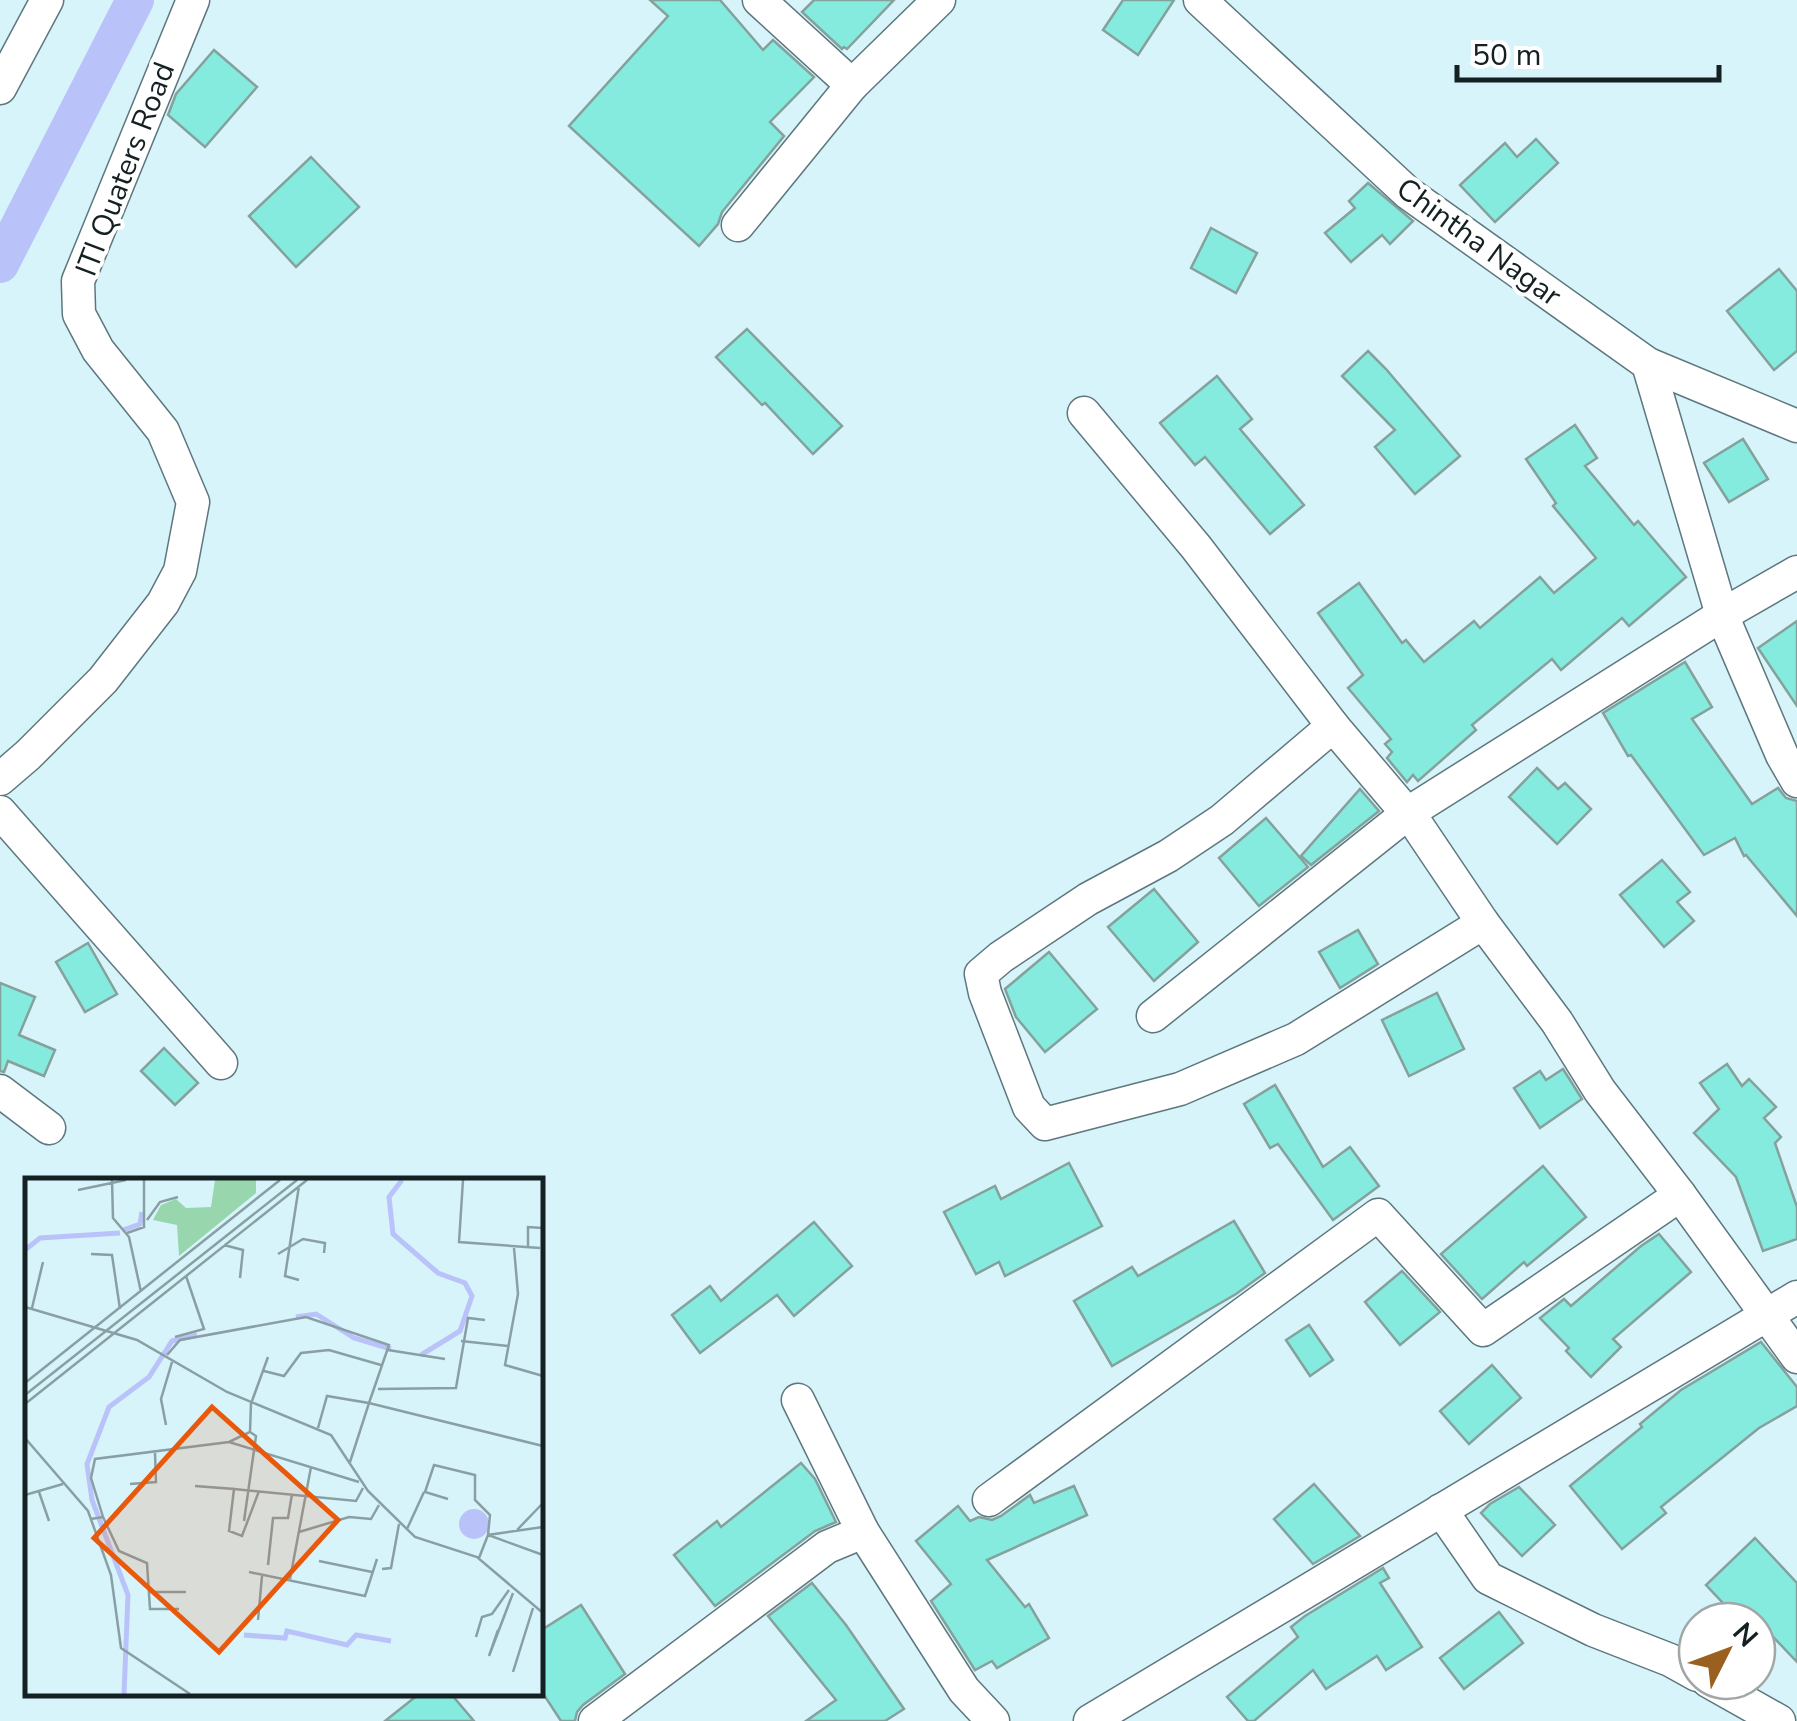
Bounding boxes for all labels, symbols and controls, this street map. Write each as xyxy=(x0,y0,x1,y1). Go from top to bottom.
scale bar xyxy=(1457,20,1720,82)
text: 50 m xyxy=(1472,35,1541,76)
street label: ITI Quaters Road xyxy=(66,56,185,282)
street label: Chintha Nagar xyxy=(1388,169,1570,316)
inset map xyxy=(25,1178,542,1696)
north arrow xyxy=(1677,1601,1777,1701)
text: N xyxy=(1724,1614,1766,1655)

